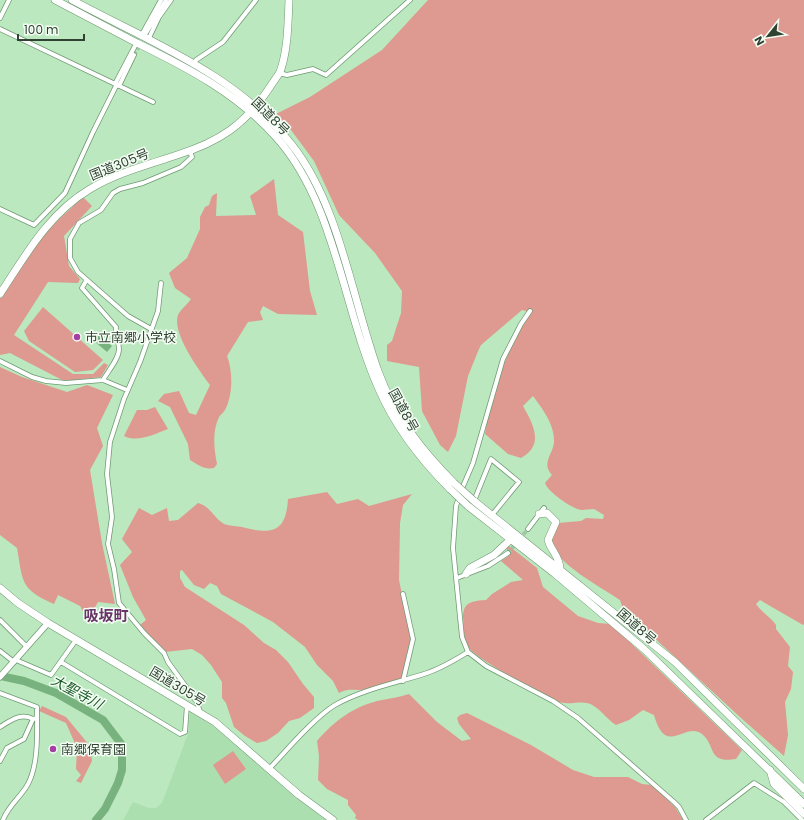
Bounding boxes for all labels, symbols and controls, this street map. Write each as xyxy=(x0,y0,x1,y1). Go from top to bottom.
scale bar xyxy=(18,16,84,42)
north arrow xyxy=(748,16,788,56)
text: 100 m xyxy=(24,21,58,38)
text: N xyxy=(750,33,768,49)
street label: 国道8号 xyxy=(247,93,294,140)
street label: 国道305号 xyxy=(86,144,152,185)
place label: 市立南郷小学校 xyxy=(85,328,176,347)
marker: 市立南郷小学校 xyxy=(72,332,82,342)
street label: 国道8号 xyxy=(384,385,423,435)
street label: 国道8号 xyxy=(613,604,661,649)
district label: 吸坂町 xyxy=(83,605,129,626)
street label: 国道305号 xyxy=(146,662,210,711)
water label: 大聖寺川 xyxy=(48,670,108,715)
place label: 南郷保育園 xyxy=(61,740,126,759)
marker: 南郷保育園 xyxy=(48,744,58,754)

